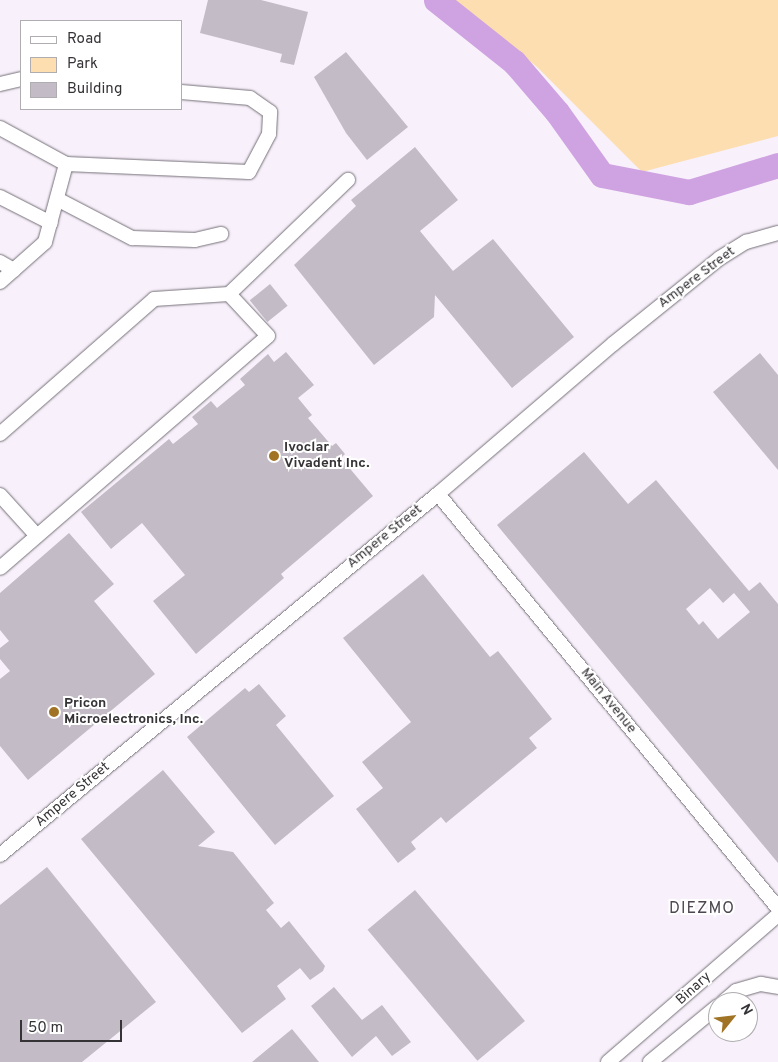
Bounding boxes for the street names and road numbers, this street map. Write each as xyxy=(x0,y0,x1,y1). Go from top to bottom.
street label: Ampere Street xyxy=(655,244,739,312)
street label: Ampere Street xyxy=(344,502,426,572)
street label: Main Avenue xyxy=(576,665,640,737)
street label: Ampere Street xyxy=(32,759,114,831)
street label: Binary xyxy=(673,969,715,1009)

